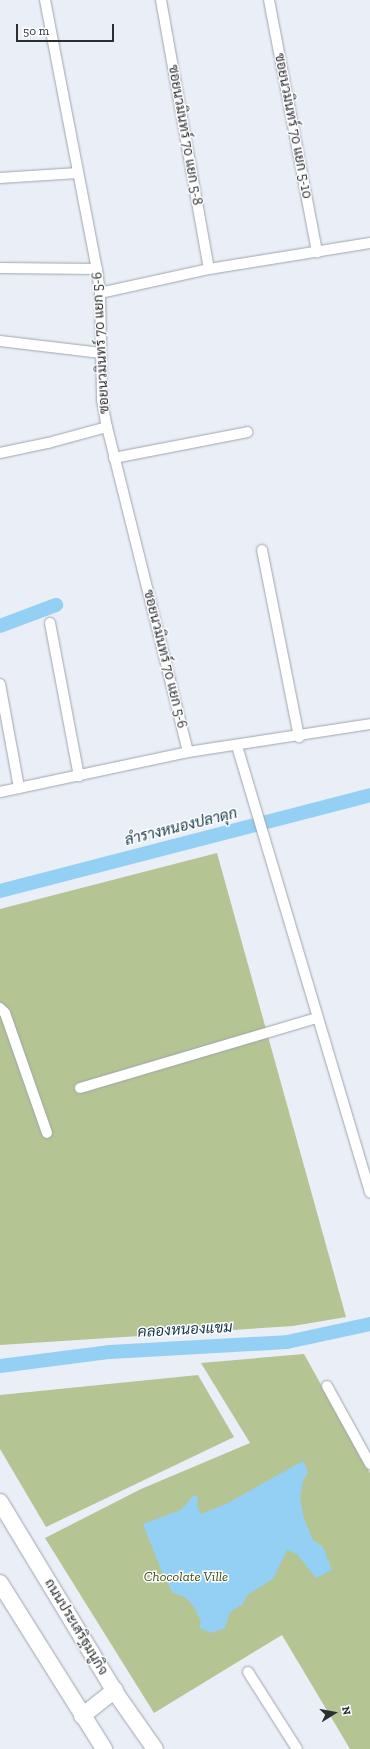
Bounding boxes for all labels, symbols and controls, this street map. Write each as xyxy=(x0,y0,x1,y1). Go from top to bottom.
scale bar xyxy=(18,16,116,42)
text: 50 m xyxy=(23,24,49,38)
street label: ซอยนวมินทร์ 70 แยก 5-10 xyxy=(271,52,315,200)
street label: ซอยนวมินทร์ 70 แยก 5-8 xyxy=(164,64,206,206)
street label: ซอยนวมินทร์ 70 แยก 5-6 xyxy=(89,272,113,414)
street label: ซอยนวมินทร์ 70 แยก 5-6 xyxy=(140,588,190,730)
water label: ลำรางหนองปลาดุก xyxy=(123,804,239,850)
water label: คลองหนองแขม xyxy=(137,1319,233,1341)
park label: Chocolate Ville xyxy=(144,1569,228,1585)
street label: ถนนประเสริฐมนูกิจ xyxy=(41,1576,111,1678)
north arrow xyxy=(314,1693,354,1733)
text: N xyxy=(339,1705,353,1716)

